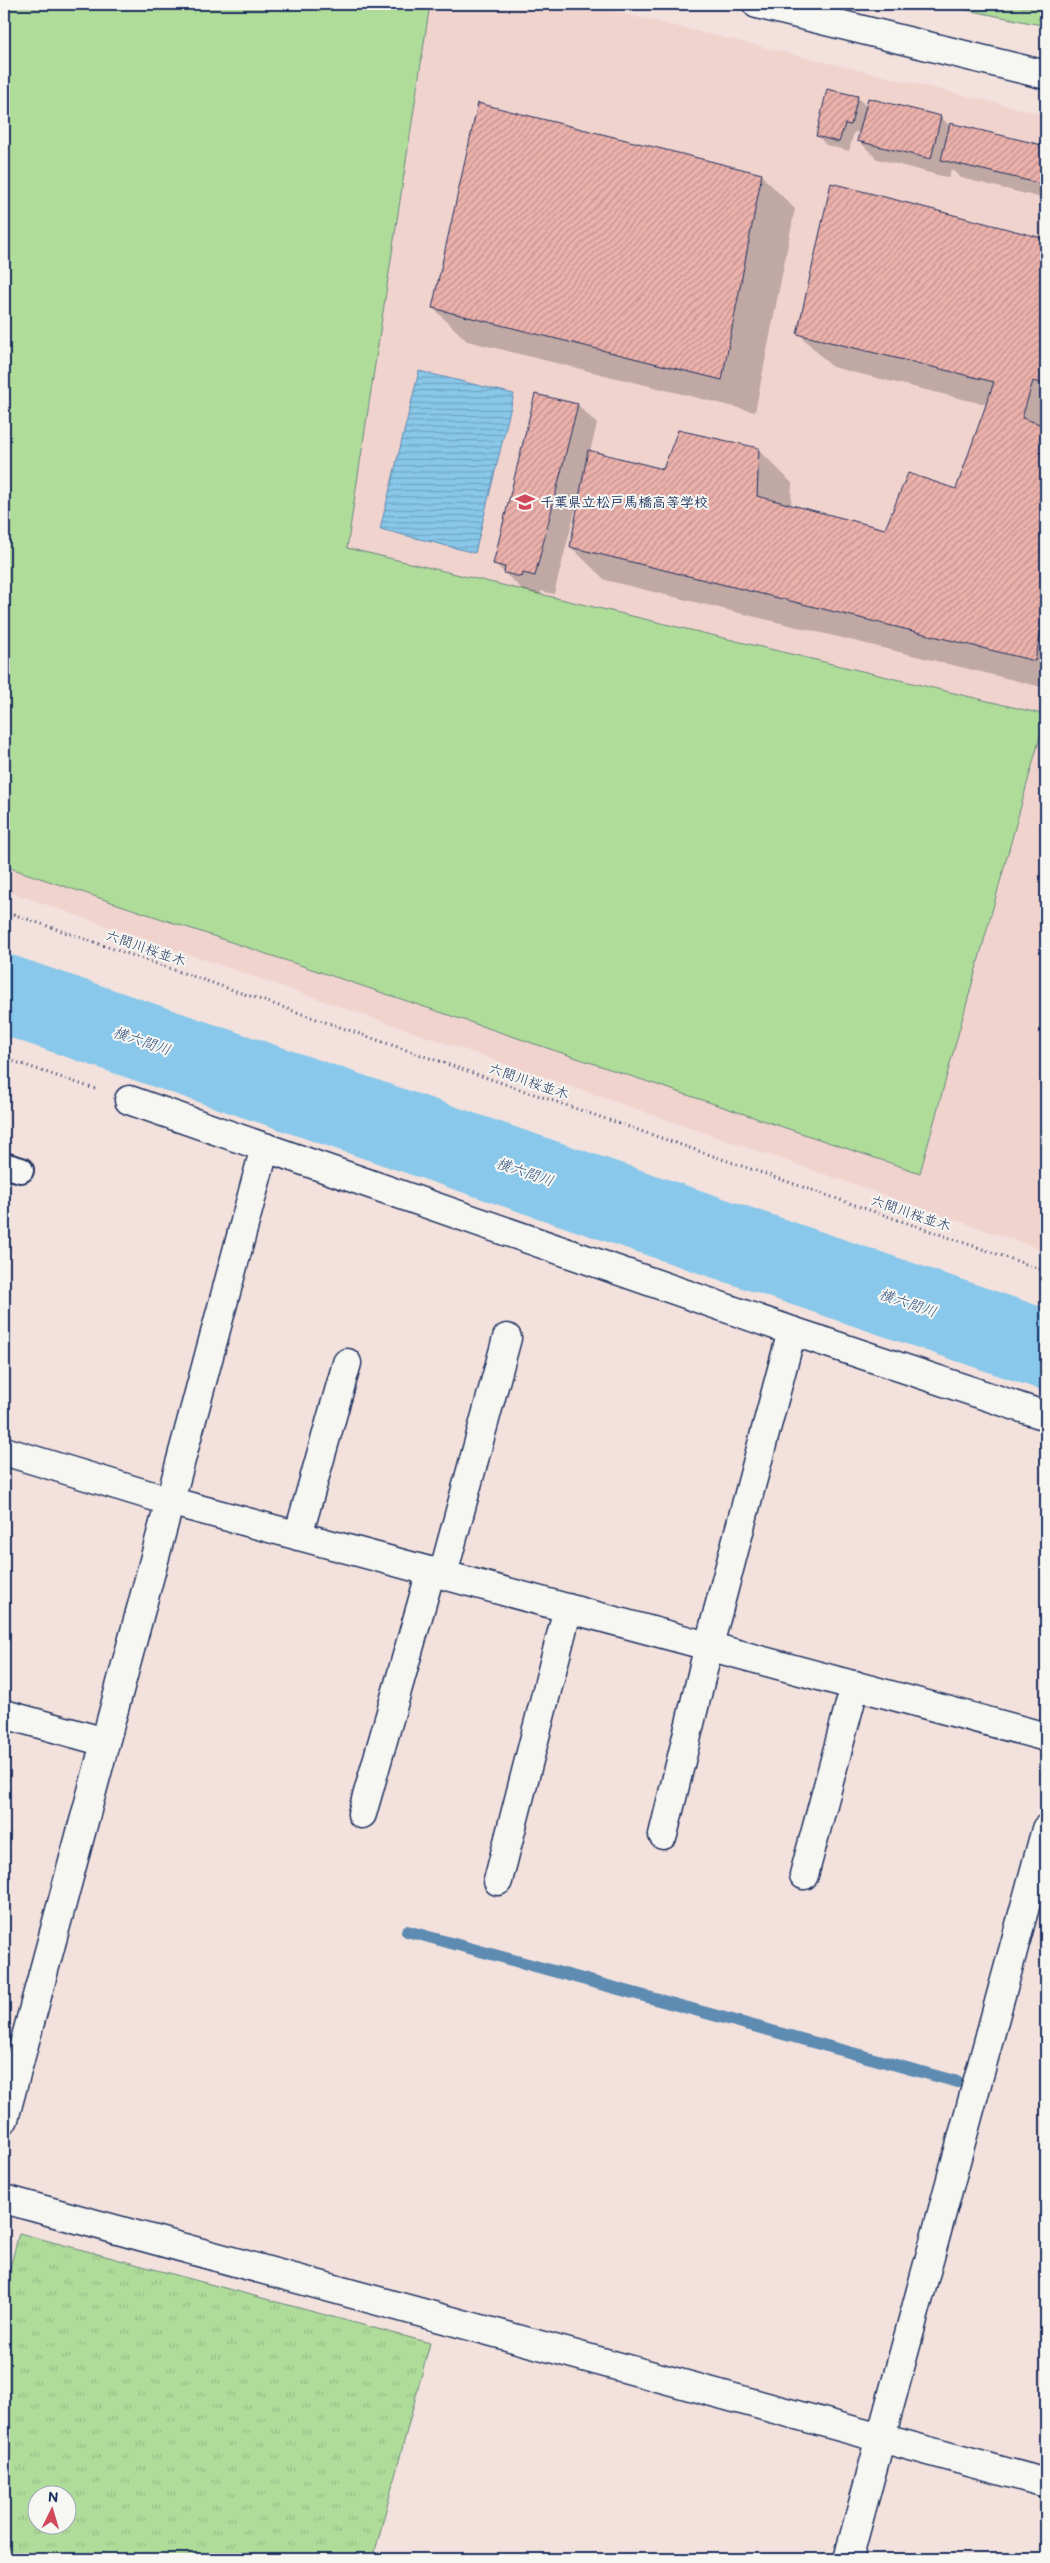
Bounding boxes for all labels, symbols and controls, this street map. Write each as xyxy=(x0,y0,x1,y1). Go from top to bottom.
school or university icon: 千葉県立松戸馬橋高等学校 xyxy=(514,491,536,513)
place label: 千葉県立松戸馬橋高等学校 xyxy=(540,494,708,511)
street label: 六間川桜並木 xyxy=(103,927,188,970)
water label: 横六間川 xyxy=(110,1023,173,1060)
street label: 六間川桜並木 xyxy=(486,1060,571,1103)
water label: 横六間川 xyxy=(493,1154,556,1191)
street label: 六間川桜並木 xyxy=(868,1192,953,1235)
water label: 横六間川 xyxy=(876,1285,939,1322)
north arrow xyxy=(28,2486,78,2536)
text: N xyxy=(47,2489,59,2506)

